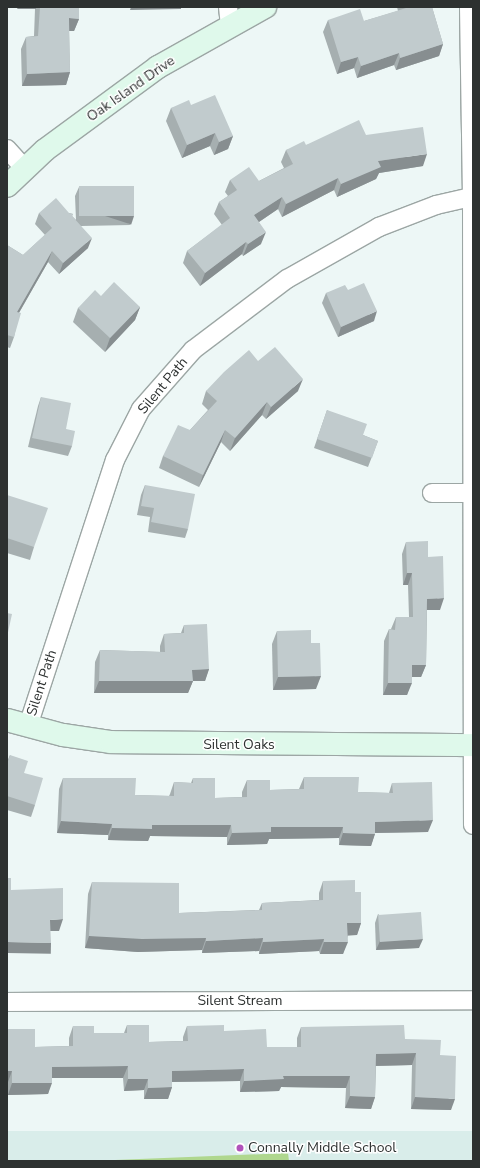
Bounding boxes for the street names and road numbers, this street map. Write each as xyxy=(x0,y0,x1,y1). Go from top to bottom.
street label: Oak Island Drive xyxy=(84,52,178,126)
street label: Silent Path xyxy=(135,354,191,418)
street label: Silent Path xyxy=(23,648,61,718)
street label: Silent Oaks xyxy=(203,737,275,753)
street label: Silent Stream xyxy=(197,993,283,1009)

